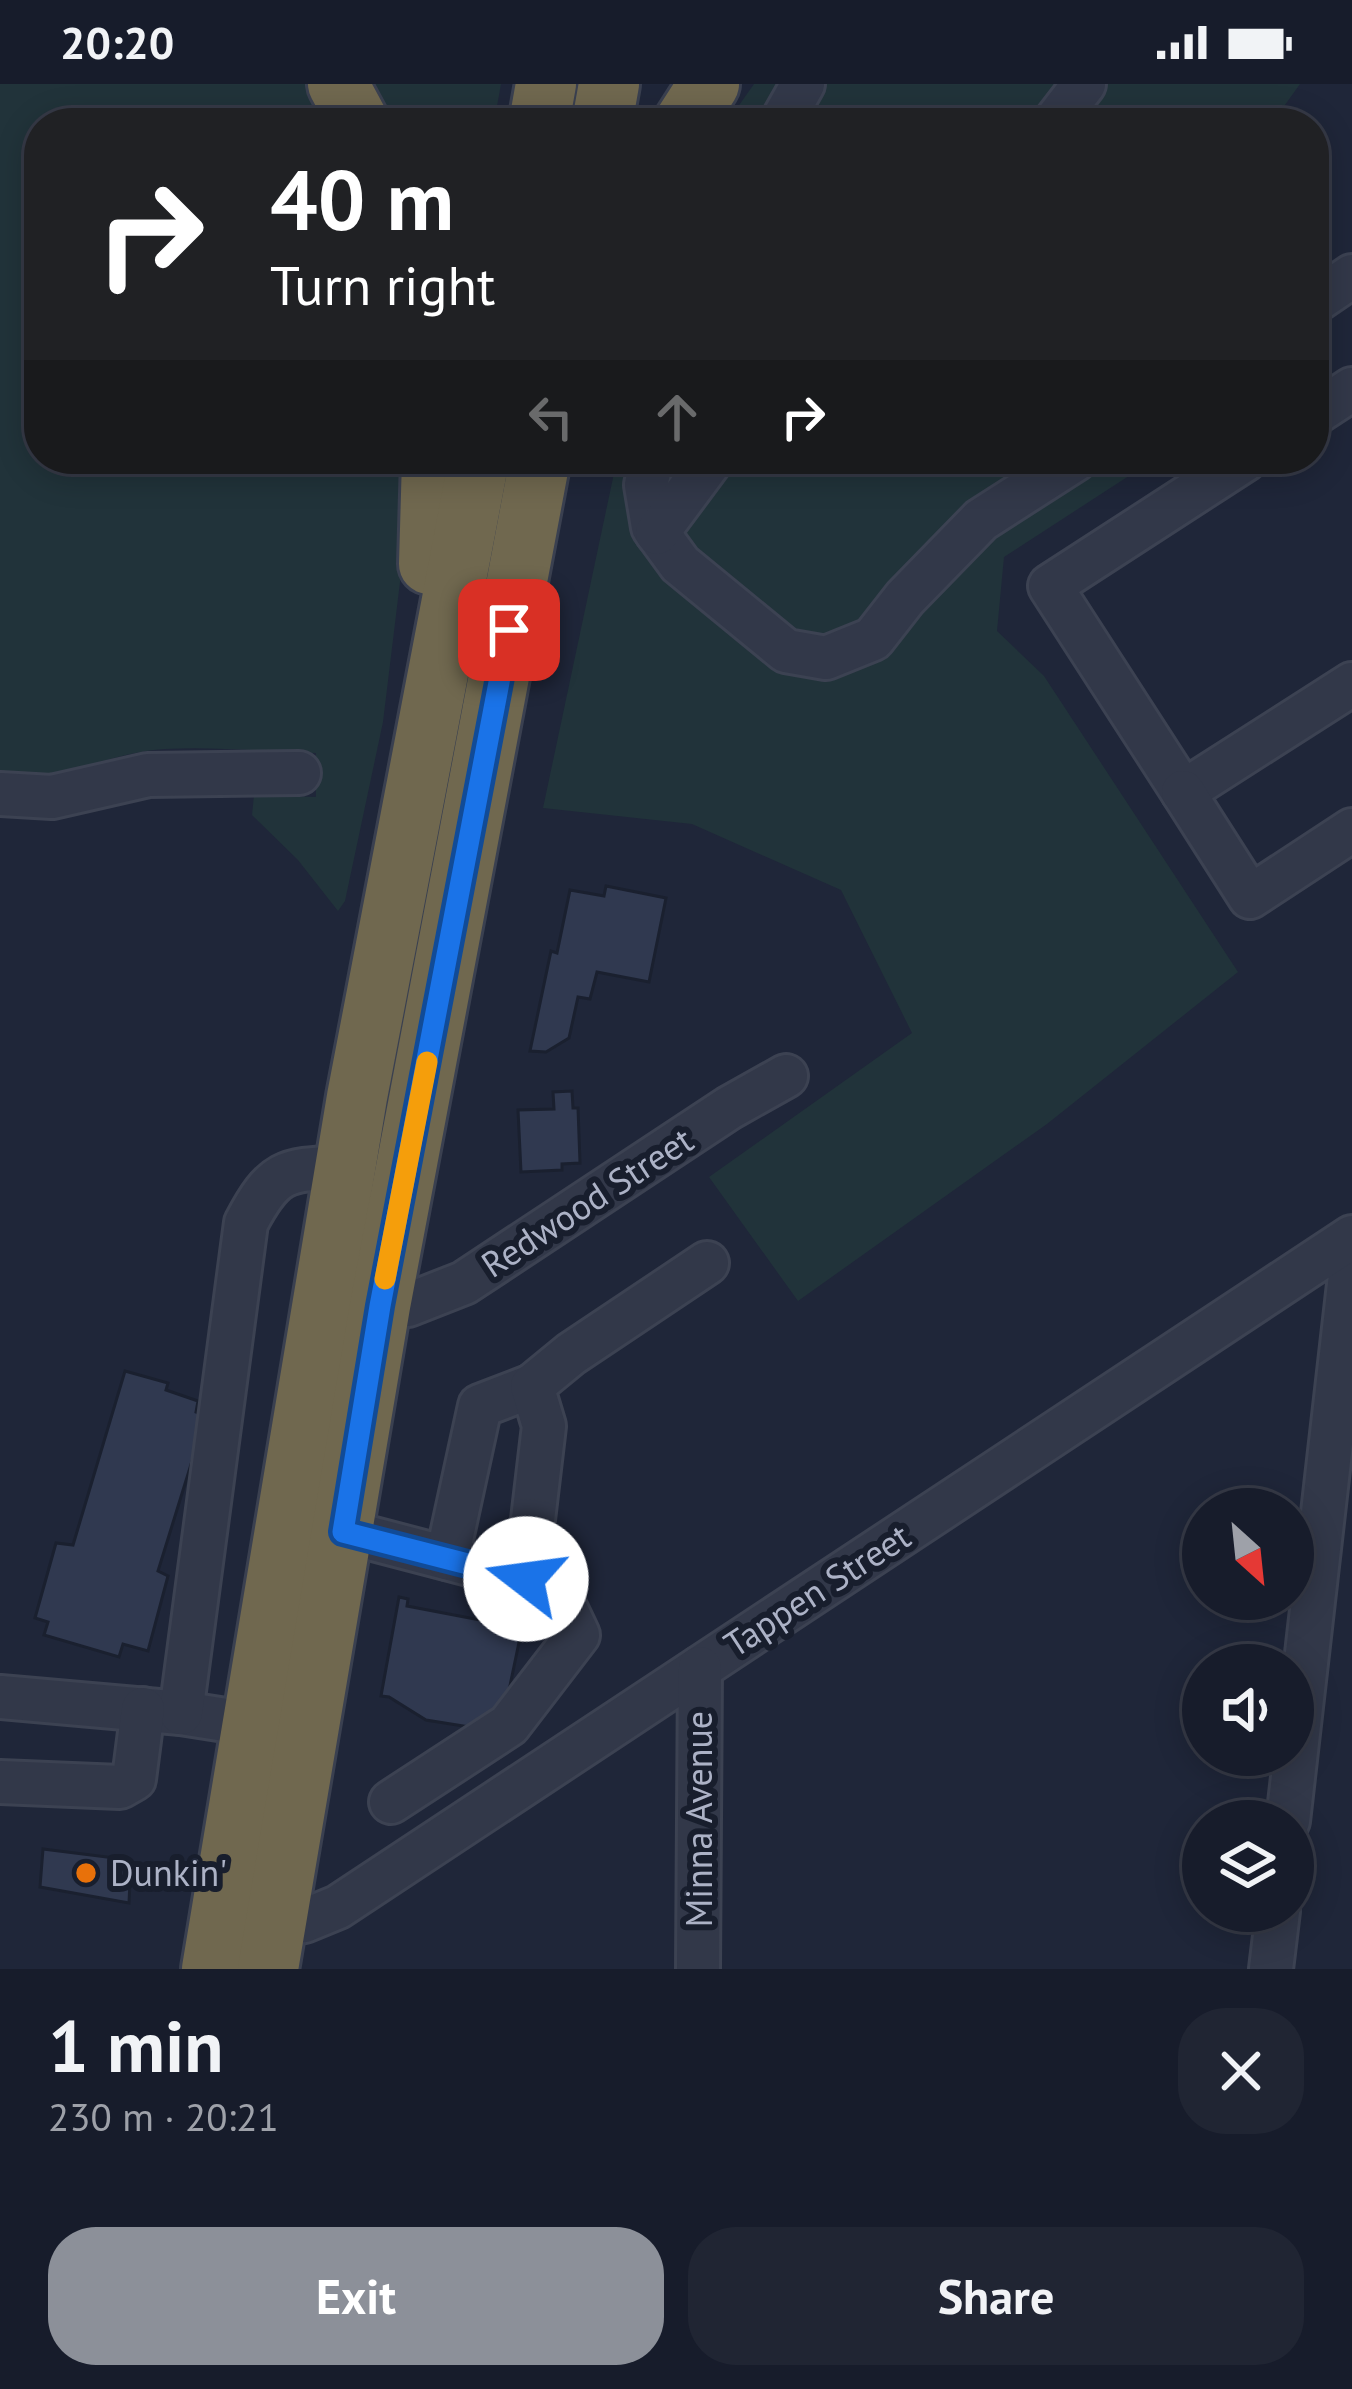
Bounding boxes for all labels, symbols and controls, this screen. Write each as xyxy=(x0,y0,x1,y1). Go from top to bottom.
text: 20:20 xyxy=(60,13,174,71)
text: 40 m xyxy=(270,144,454,253)
icon: right xyxy=(72,156,228,312)
text: Turn right xyxy=(270,250,495,320)
icon: left xyxy=(518,384,584,450)
icon: ahead xyxy=(644,384,710,450)
icon: right xyxy=(770,384,836,450)
pin xyxy=(458,579,560,681)
icon: arrive xyxy=(476,597,542,663)
street label: Redwood Street xyxy=(472,1116,701,1287)
north arrow xyxy=(1182,1488,1314,1620)
map controls xyxy=(1182,1488,1314,1932)
street label: Tappen Street xyxy=(715,1512,919,1667)
position arrow xyxy=(463,1516,589,1642)
button: sound xyxy=(1182,1644,1314,1776)
street label: Minna Avenue xyxy=(675,1711,722,1927)
button: layers xyxy=(1182,1800,1314,1932)
place label: Dunkin' xyxy=(110,1849,227,1896)
marker: Dunkin' xyxy=(73,1860,99,1886)
text: 1 min xyxy=(48,1999,224,2092)
button: close xyxy=(1178,2008,1304,2134)
text: 230 m · 20:21 xyxy=(48,2091,279,2142)
button: Exit xyxy=(48,2227,664,2365)
button: Share xyxy=(688,2227,1304,2365)

